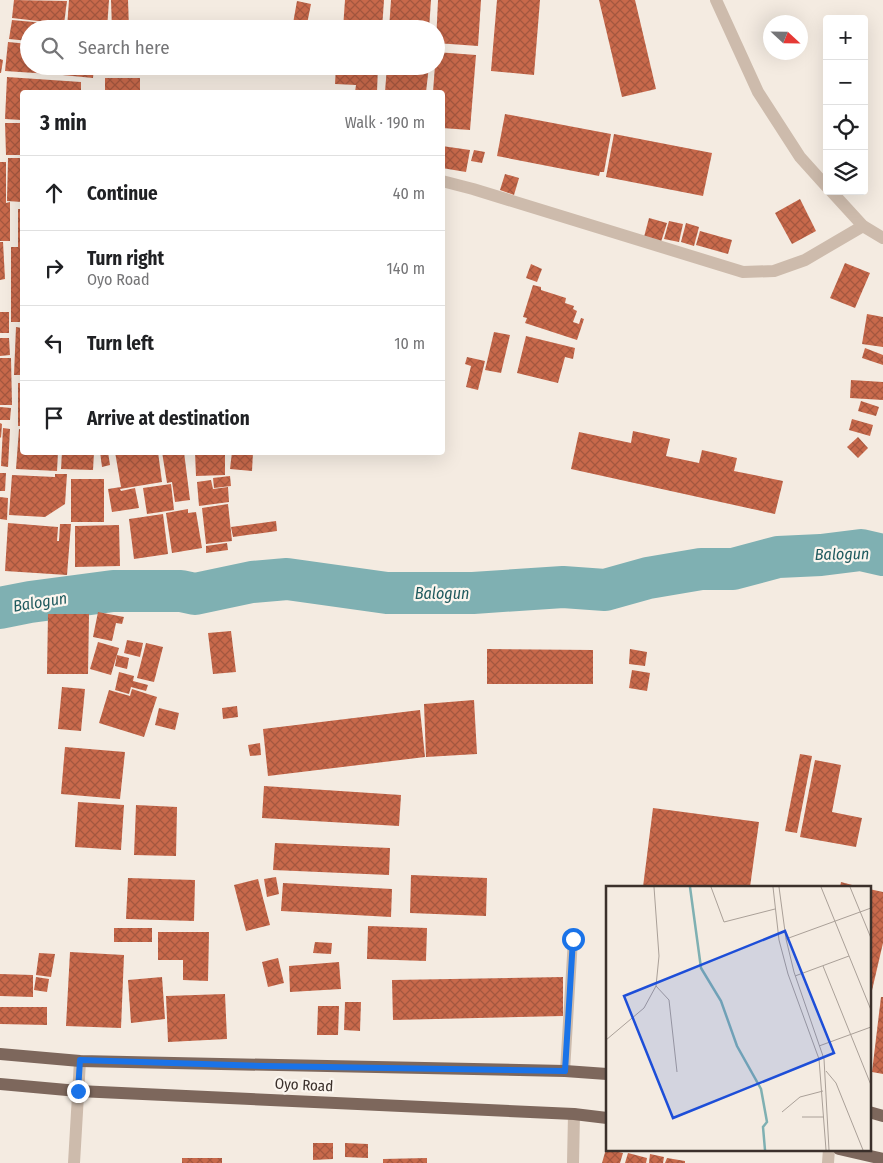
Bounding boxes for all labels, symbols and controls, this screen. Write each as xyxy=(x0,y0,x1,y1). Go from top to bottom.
north arrow xyxy=(763,15,808,60)
map controls xyxy=(823,15,868,195)
button: + xyxy=(823,15,868,60)
search box xyxy=(20,20,445,75)
icon: search xyxy=(38,34,66,62)
text: Search here xyxy=(78,36,170,59)
button: − xyxy=(823,60,868,105)
button: locate xyxy=(823,105,868,150)
text: 3 min xyxy=(40,110,87,136)
text: Walk · 190 m xyxy=(345,113,425,132)
button: layers xyxy=(823,150,868,195)
icon: ahead xyxy=(40,179,68,207)
text: Continue xyxy=(87,182,158,205)
text: 40 m xyxy=(393,184,425,203)
text: Turn right xyxy=(87,247,164,270)
icon: right xyxy=(40,254,68,282)
text: 140 m xyxy=(387,259,425,278)
text: Oyo Road xyxy=(87,270,149,289)
icon: left xyxy=(40,329,68,357)
text: Turn left xyxy=(87,332,154,355)
text: 10 m xyxy=(394,334,425,353)
icon: arrive xyxy=(40,404,68,432)
text: Arrive at destination xyxy=(87,407,250,430)
water label: Balogun xyxy=(815,544,869,564)
water label: Balogun xyxy=(415,584,469,603)
water label: Balogun xyxy=(12,588,68,616)
inset map xyxy=(606,886,870,1150)
route start xyxy=(562,928,585,951)
street label: Oyo Road xyxy=(274,1074,334,1096)
route end xyxy=(67,1080,90,1103)

